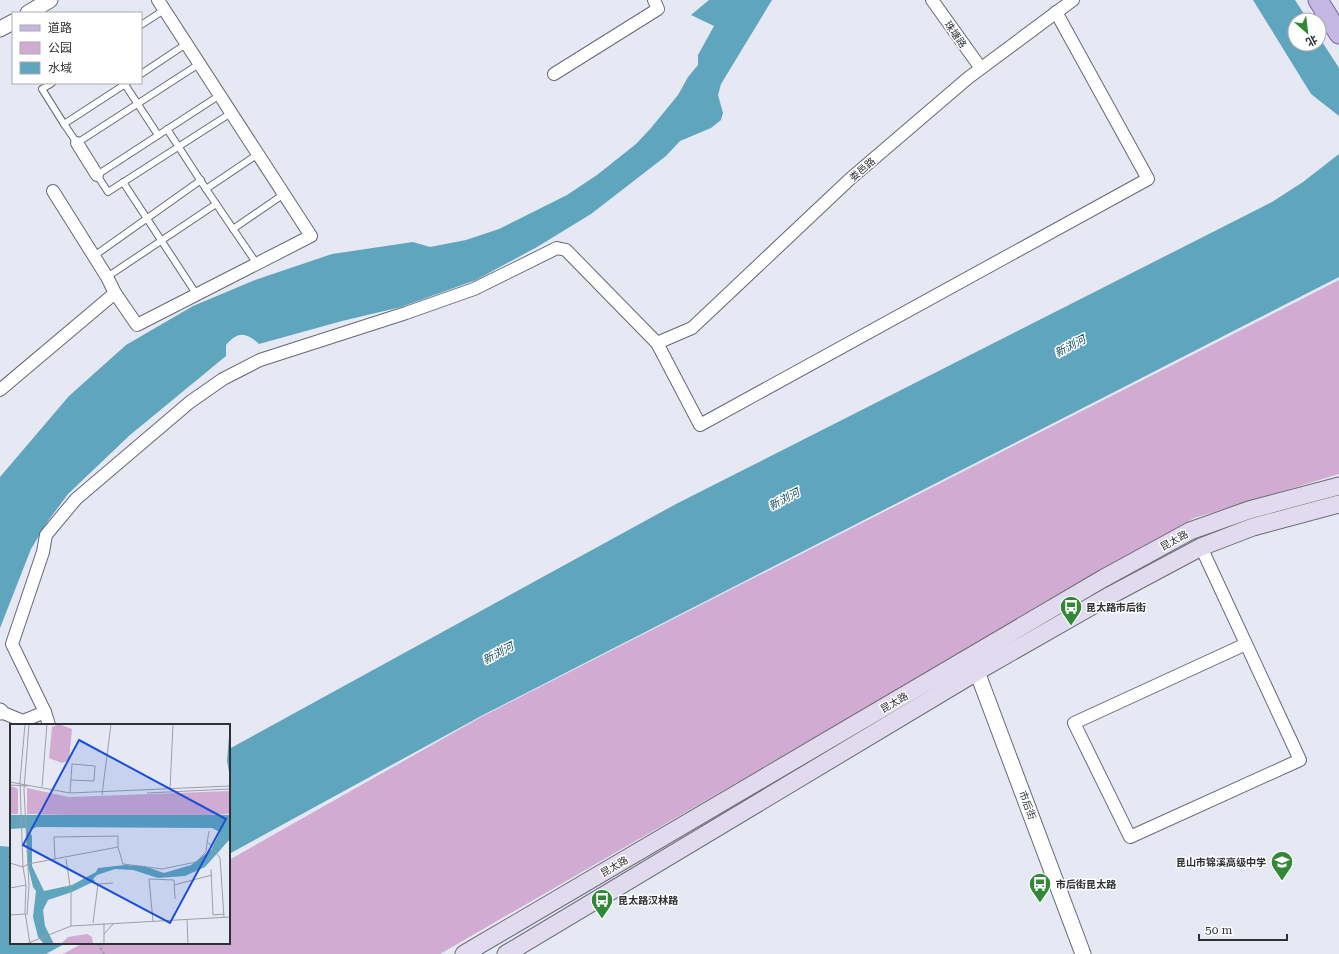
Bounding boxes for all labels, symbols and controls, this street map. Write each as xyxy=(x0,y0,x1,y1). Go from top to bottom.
legend xyxy=(12,12,142,84)
north arrow xyxy=(1287,12,1327,52)
street label: 珠塘路 xyxy=(942,19,969,50)
text: 道路 xyxy=(48,21,72,35)
text: 北 xyxy=(1304,32,1319,49)
text: 公园 xyxy=(48,41,72,55)
text: 水域 xyxy=(48,61,72,75)
street label: 娄邑路 xyxy=(847,155,877,183)
water label: 新浏河 xyxy=(1053,332,1090,360)
water label: 新浏河 xyxy=(767,485,804,513)
street label: 昆太路 xyxy=(1158,528,1190,553)
bus stop icon: 昆太路市后街 xyxy=(1058,594,1084,627)
place label: 昆太路市后街 xyxy=(1086,602,1146,613)
water label: 新浏河 xyxy=(481,639,518,667)
street label: 昆太路 xyxy=(879,690,910,715)
inset map xyxy=(10,724,230,944)
street label: 市后街 xyxy=(1017,789,1038,821)
school or university icon: 昆山市锦溪高级中学 xyxy=(1269,849,1295,882)
street label: 昆太路 xyxy=(599,854,630,879)
place label: 昆山市锦溪高级中学 xyxy=(1176,856,1266,868)
bus stop icon: 市后街昆太路 xyxy=(1027,871,1053,904)
place label: 市后街昆太路 xyxy=(1056,879,1117,890)
bus stop icon: 昆太路汉林路 xyxy=(589,887,615,920)
place label: 昆太路汉林路 xyxy=(618,895,679,906)
scale bar xyxy=(1199,916,1287,942)
text: 50 m xyxy=(1205,923,1232,937)

